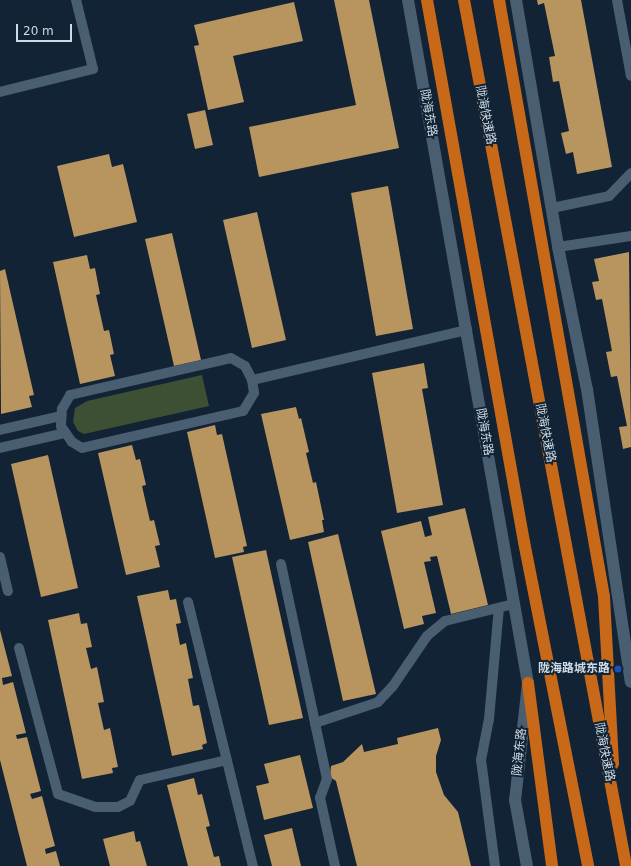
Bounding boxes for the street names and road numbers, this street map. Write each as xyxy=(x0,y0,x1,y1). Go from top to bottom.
street label: 陇海快速路 xyxy=(472,84,498,146)
street label: 陇海东路 xyxy=(417,88,439,138)
street label: 陇海快速路 xyxy=(532,402,558,464)
street label: 陇海东路 xyxy=(473,407,495,457)
street label: 陇海快速路 xyxy=(591,721,617,783)
street label: 陇海东路 xyxy=(510,727,530,777)

